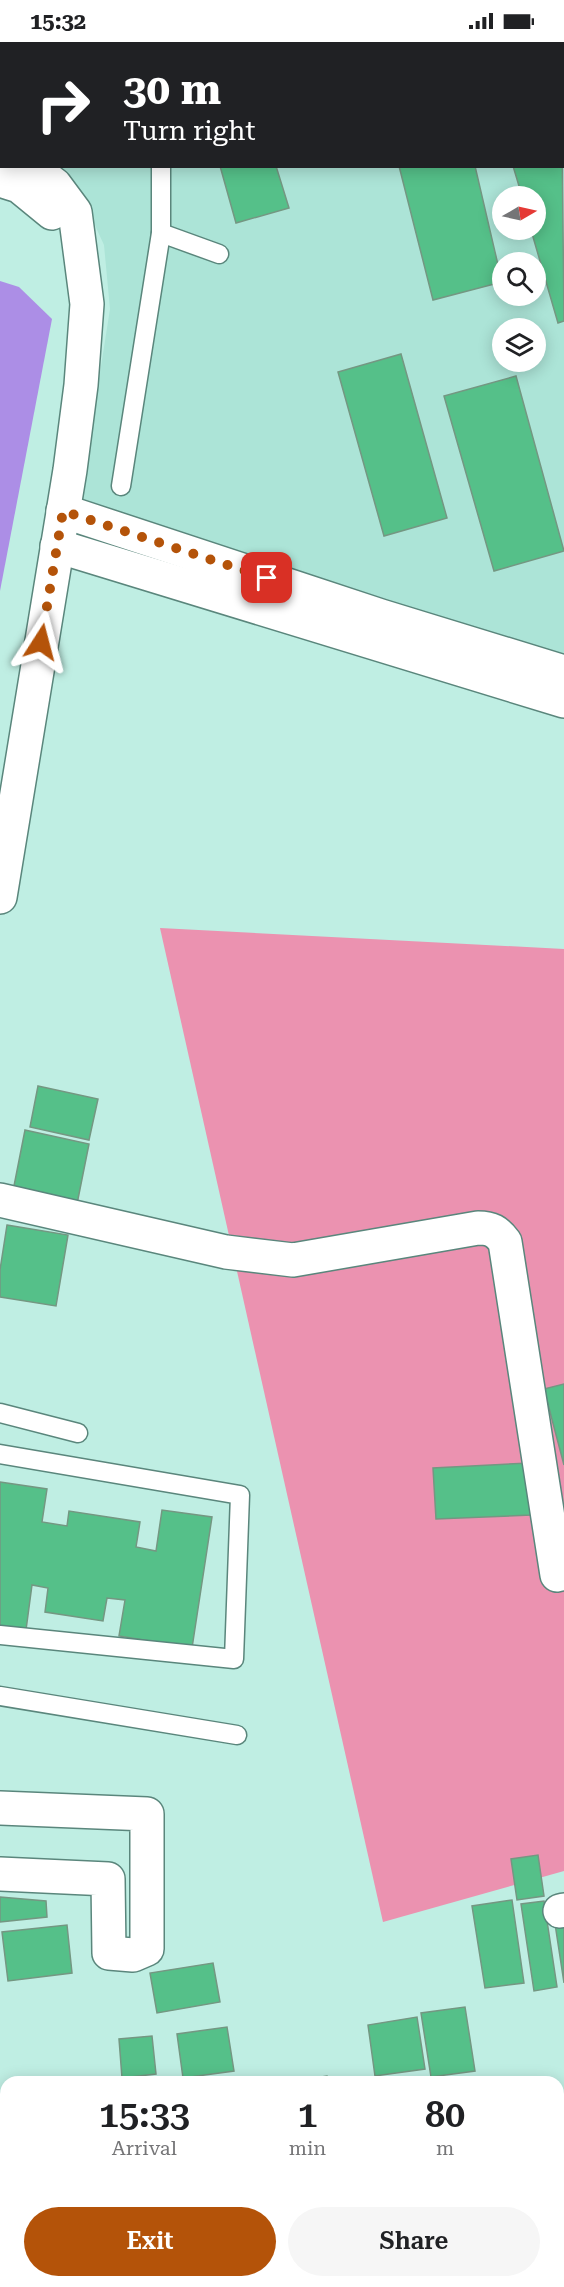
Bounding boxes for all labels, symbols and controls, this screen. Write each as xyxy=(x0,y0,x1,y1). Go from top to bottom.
text: 15:32 xyxy=(30,9,86,34)
text: 30 m xyxy=(123,65,221,114)
icon: right xyxy=(24,66,102,144)
text: Turn right xyxy=(123,115,256,147)
north arrow xyxy=(492,186,546,240)
map controls xyxy=(492,186,546,372)
button: search xyxy=(492,252,546,306)
button: layers xyxy=(492,318,546,372)
pin xyxy=(241,552,292,603)
icon: arrive xyxy=(250,561,283,594)
position arrow xyxy=(9,610,73,674)
text: 15:33 xyxy=(99,2094,190,2136)
text: 1 xyxy=(297,2094,318,2136)
text: 80 xyxy=(425,2094,465,2136)
text: Arrival xyxy=(112,2136,177,2160)
text: min xyxy=(289,2136,326,2160)
text: m xyxy=(436,2136,454,2160)
button: Exit xyxy=(24,2207,276,2276)
button: Share xyxy=(288,2207,540,2276)

